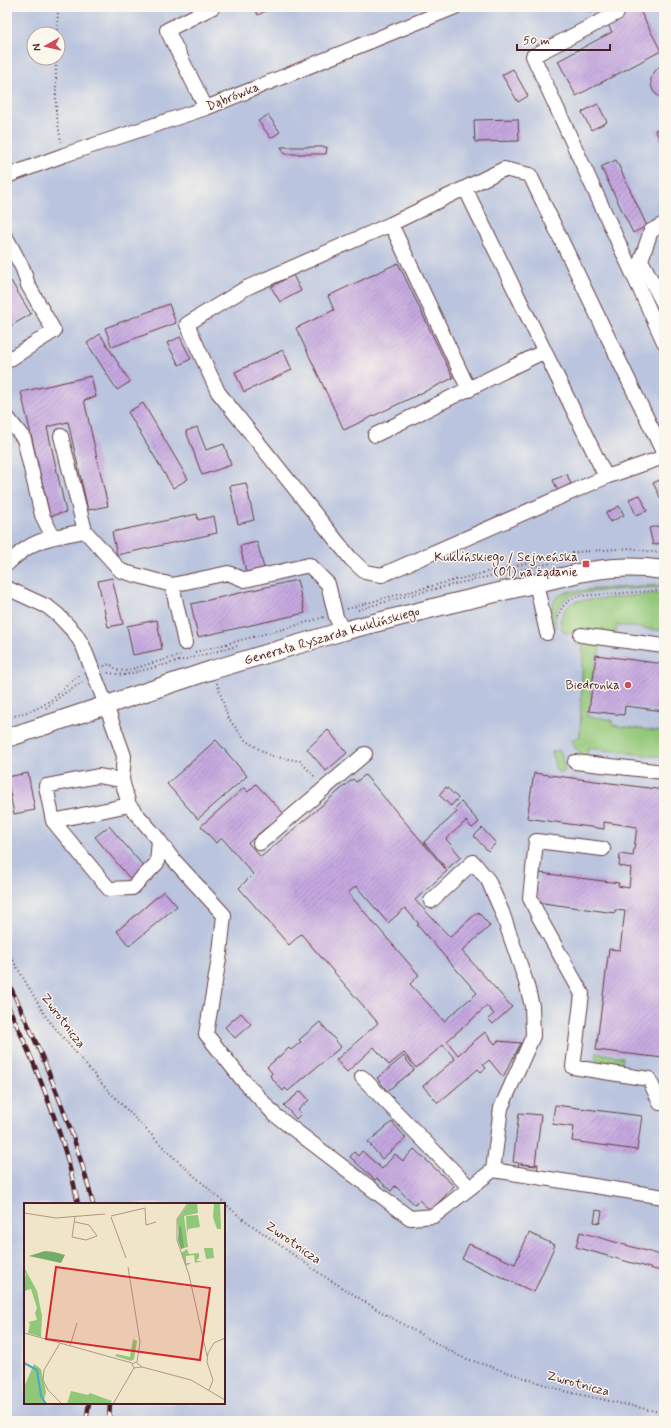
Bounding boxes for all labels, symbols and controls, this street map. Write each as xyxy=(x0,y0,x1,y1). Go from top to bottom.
north arrow xyxy=(26,26,66,66)
scale bar xyxy=(517,26,610,52)
text: 50 m xyxy=(523,33,550,49)
text: N xyxy=(30,43,45,52)
street label: Dąbrówka xyxy=(204,79,262,115)
place label: Kuklińskiego / Sejneńska (01) na żądanie xyxy=(434,549,578,581)
marker: Kuklińskiego / Sejneńska (01) na żądanie xyxy=(581,559,591,569)
street label: Generała Ryszarda Kuklińskiego xyxy=(242,603,422,670)
place label: Biedronka xyxy=(565,677,620,694)
marker: Biedronka xyxy=(623,680,633,690)
street label: Zwrotnicza xyxy=(37,990,89,1052)
inset map xyxy=(24,1203,225,1404)
street label: Zwrotnicza xyxy=(262,1218,324,1268)
street label: Zwrotnicza xyxy=(545,1367,611,1401)

